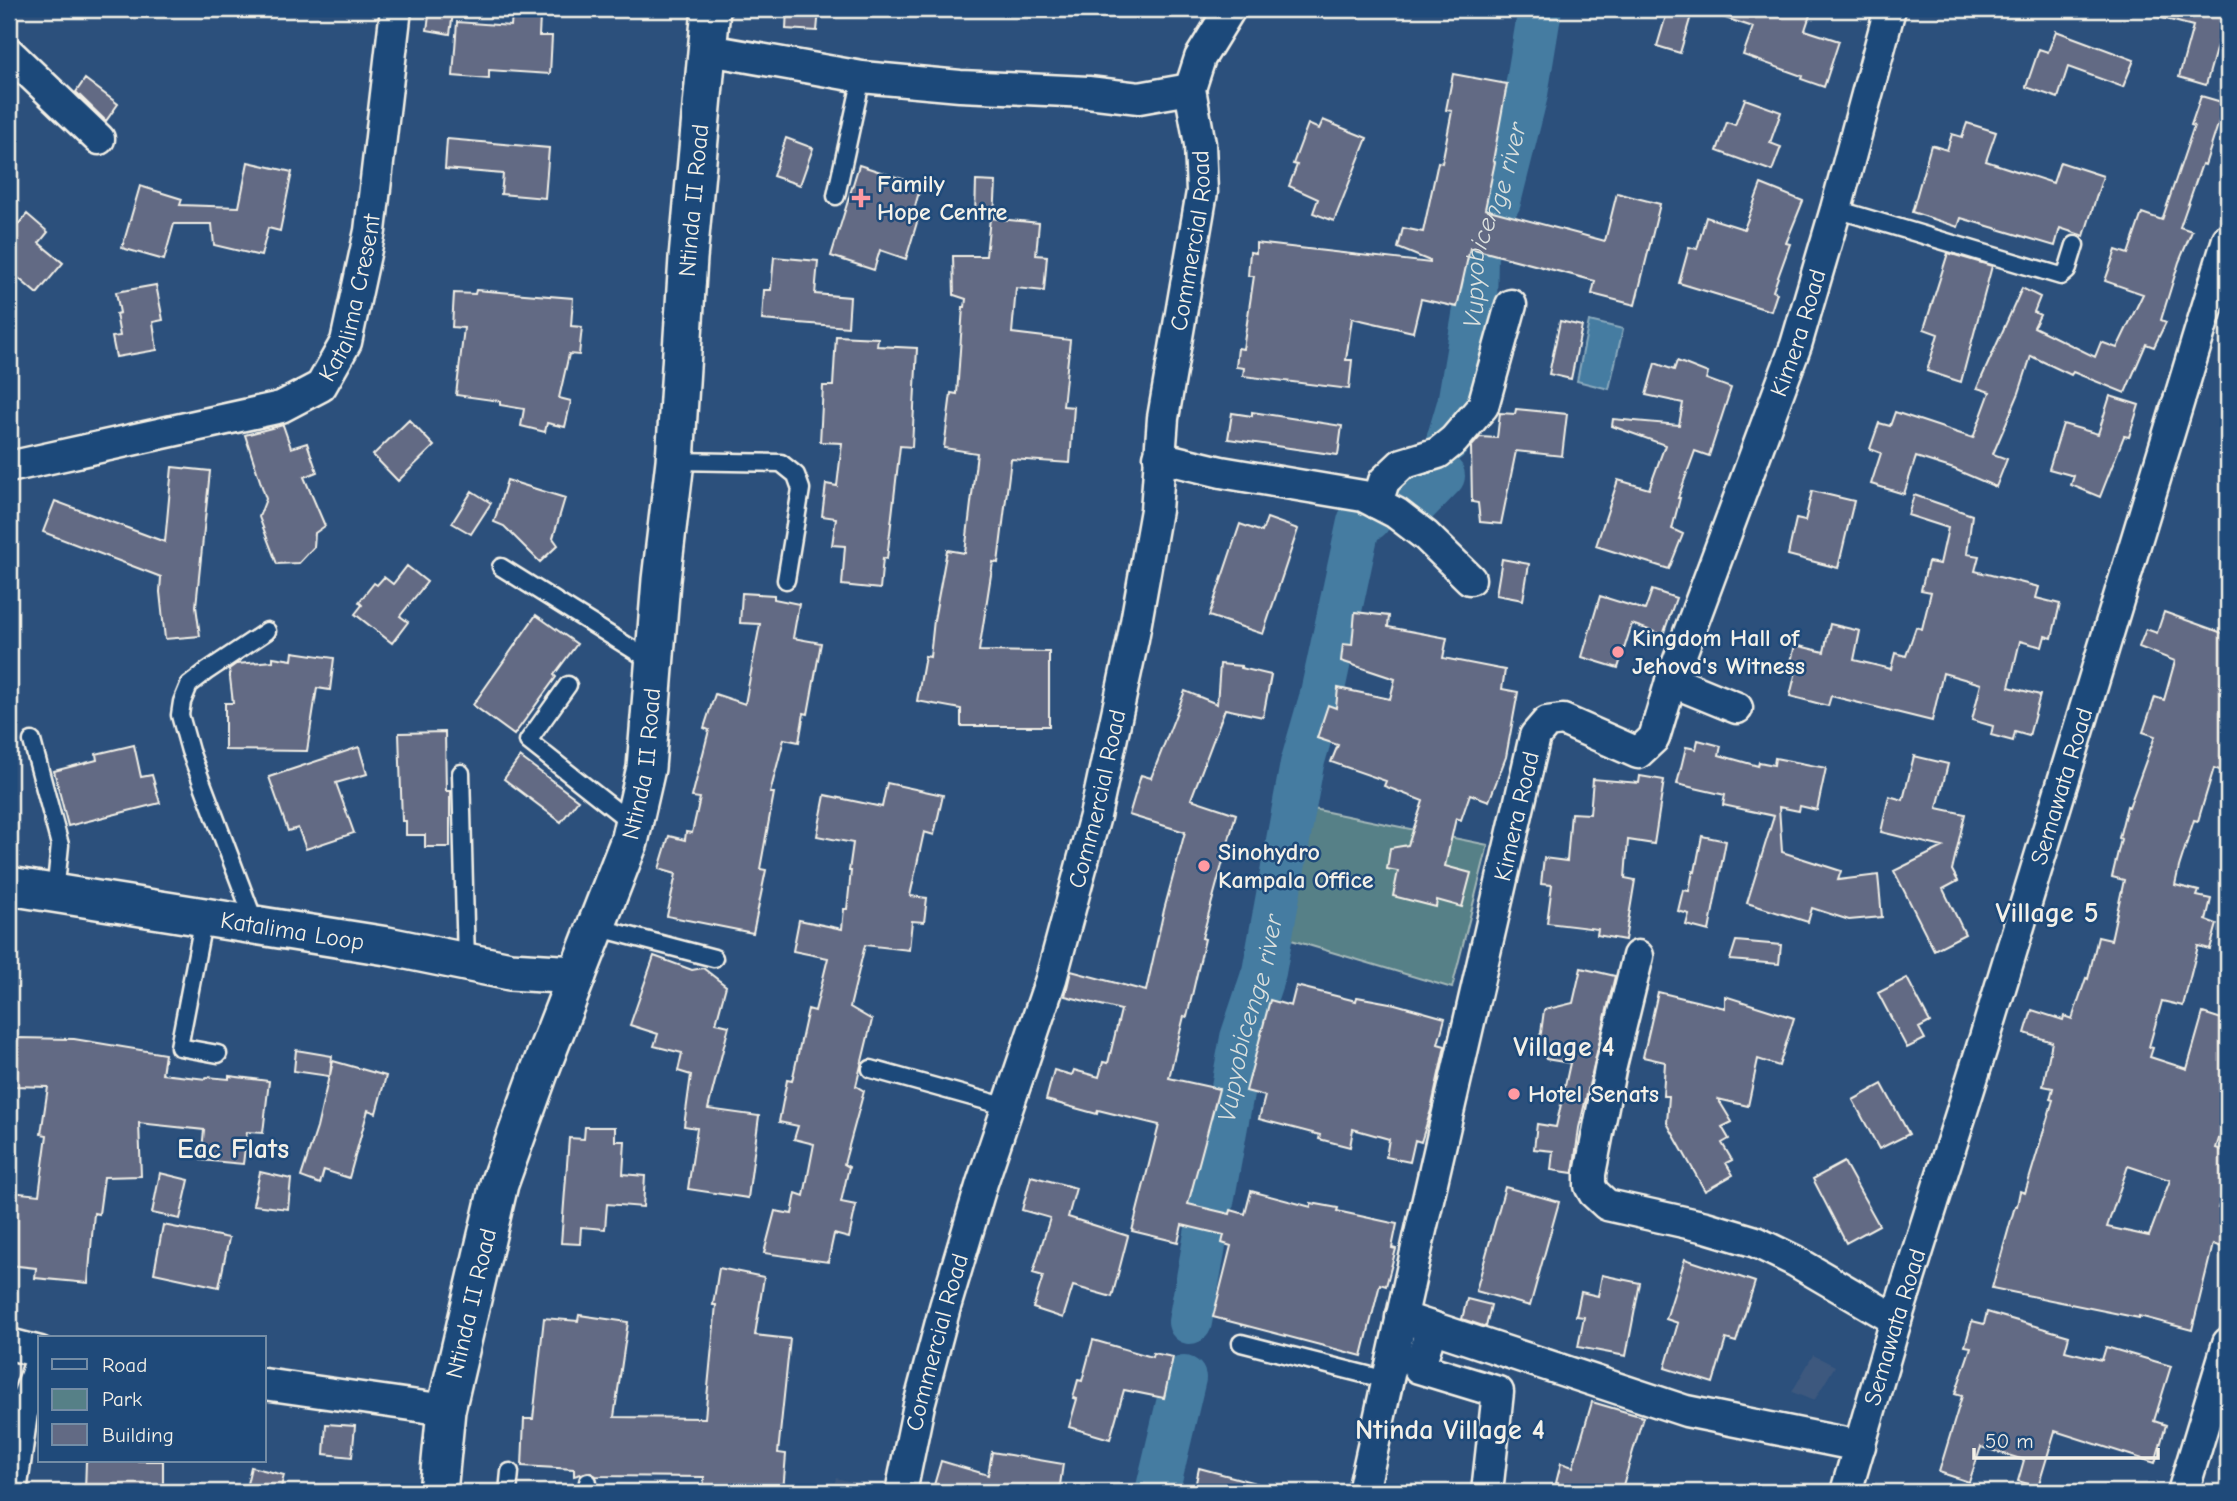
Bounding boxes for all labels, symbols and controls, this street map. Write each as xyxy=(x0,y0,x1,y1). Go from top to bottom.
water label: Vupyobicenge river xyxy=(1457,118,1534,330)
street label: Ntinda II Road xyxy=(673,123,714,278)
street label: Commercial Road xyxy=(1164,150,1216,333)
place label: Family Hope Centre xyxy=(877,170,1007,226)
marker: Family Hope Centre xyxy=(851,188,871,208)
street label: Katalima Cresent xyxy=(313,212,386,386)
street label: Kimera Road xyxy=(1764,266,1832,400)
place label: Kingdom Hall of Jehova's Witness xyxy=(1632,624,1805,680)
marker: Kingdom Hall of Jehova's Witness xyxy=(1610,644,1626,660)
street label: Ntinda II Road xyxy=(616,687,666,842)
street label: Semawata Road xyxy=(2025,704,2099,868)
street label: Commercial Road xyxy=(1062,707,1131,891)
street label: Kimera Road xyxy=(1488,749,1545,884)
place label: Sinohydro Kampala Office xyxy=(1218,838,1374,894)
marker: Sinohydro Kampala Office xyxy=(1196,858,1212,874)
district label: Village 5 xyxy=(1995,897,2099,929)
street label: Katalima Loop xyxy=(219,906,366,956)
water label: Vupyobicenge river xyxy=(1212,911,1289,1124)
district label: Village 4 xyxy=(1513,1031,1615,1063)
place label: Hotel Senats xyxy=(1528,1080,1659,1108)
marker: Hotel Senats xyxy=(1506,1086,1522,1102)
district label: Eac Flats xyxy=(177,1133,289,1165)
street label: Ntinda II Road xyxy=(440,1225,502,1381)
street label: Semawata Road xyxy=(1858,1245,1932,1409)
street label: Commercial Road xyxy=(900,1250,974,1433)
legend xyxy=(38,1336,266,1462)
text: Road xyxy=(102,1353,147,1377)
text: Park xyxy=(102,1387,142,1411)
district label: Ntinda Village 4 xyxy=(1355,1414,1545,1446)
scale bar xyxy=(1974,1417,2158,1461)
text: Building xyxy=(102,1423,174,1447)
text: 50 m xyxy=(1985,1429,2034,1453)

